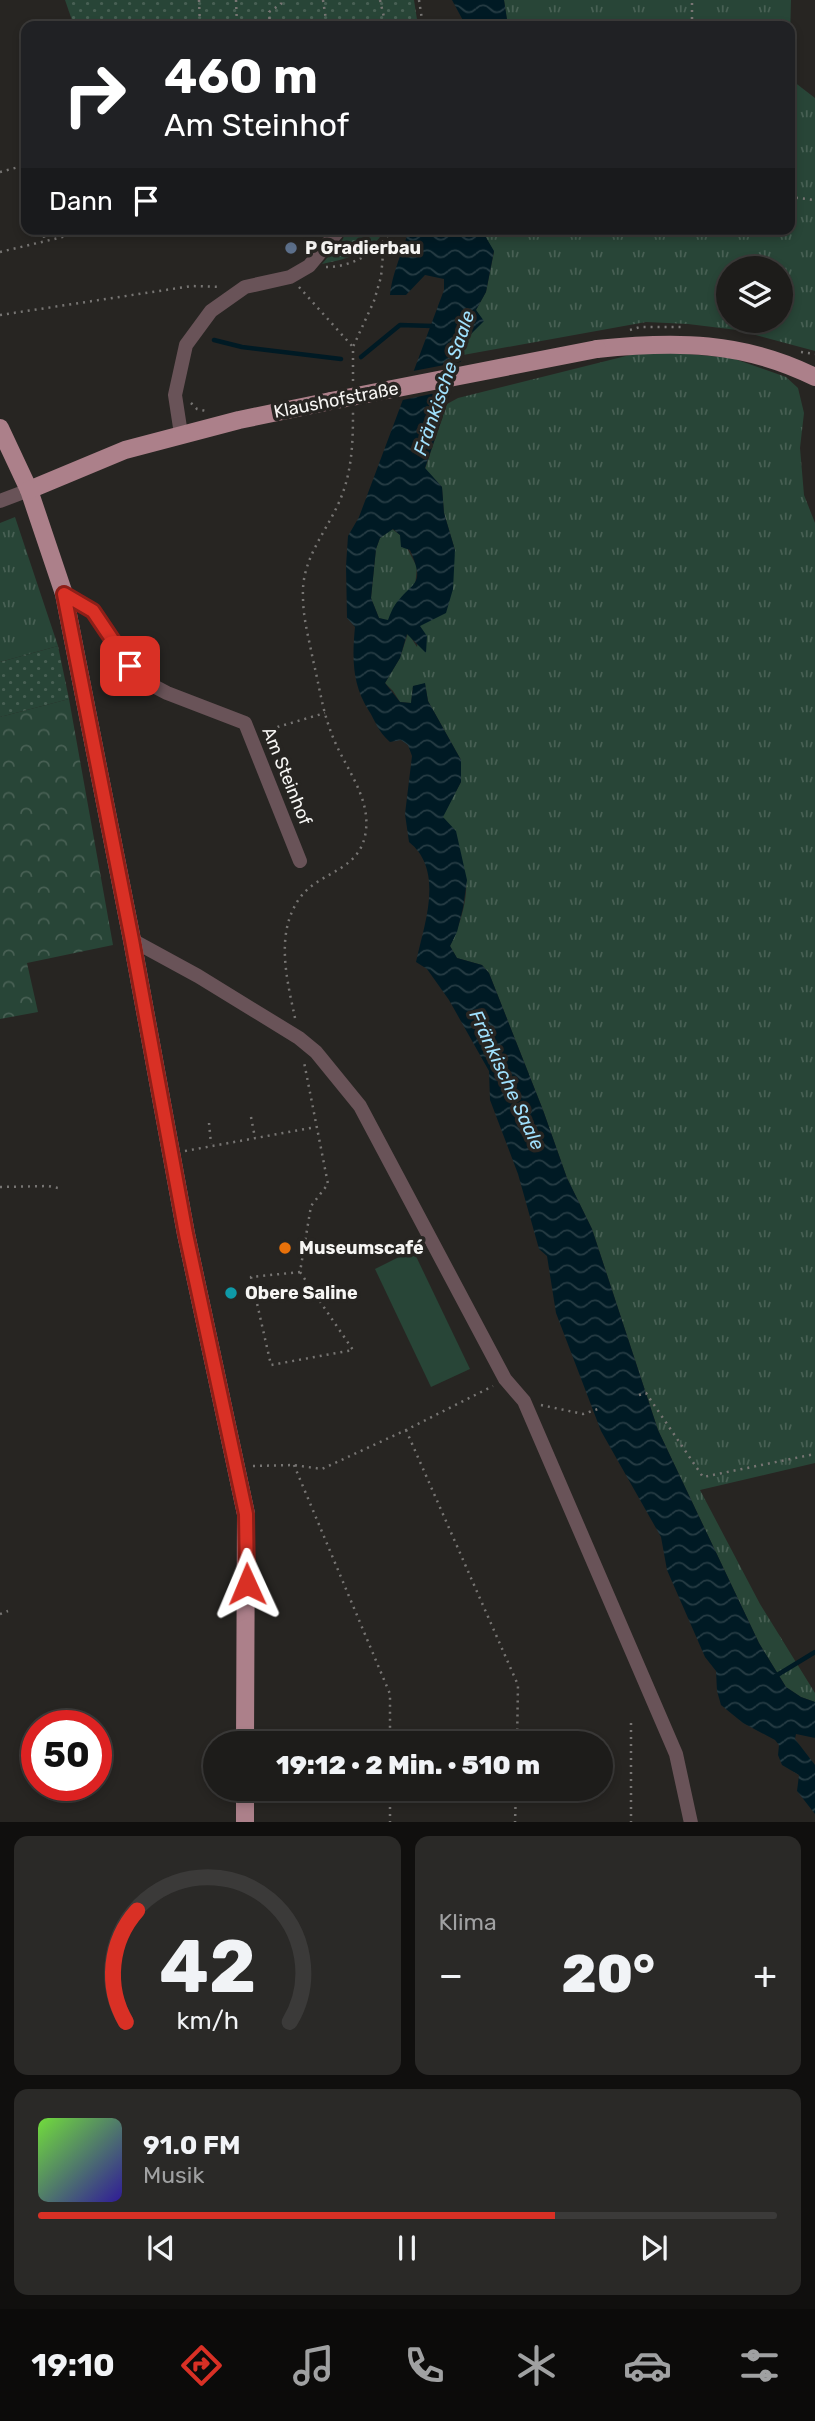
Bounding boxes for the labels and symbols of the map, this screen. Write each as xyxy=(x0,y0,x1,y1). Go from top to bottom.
place label: P Gradierbau xyxy=(305,237,421,259)
marker: P Gradierbau xyxy=(283,240,299,256)
water label: Fränkische Saale xyxy=(408,307,480,458)
street label: Klaushofstraße xyxy=(272,377,400,423)
pin xyxy=(100,636,160,696)
street label: Am Steinhof xyxy=(257,724,317,828)
water label: Fränkische Saale xyxy=(465,1006,550,1154)
place label: Museumscafé xyxy=(299,1237,424,1259)
marker: Museumscafé xyxy=(277,1240,293,1256)
place label: Obere Saline xyxy=(245,1282,358,1304)
marker: Obere Saline xyxy=(223,1285,239,1301)
position arrow xyxy=(210,1547,284,1621)
speed limit sign: 50 xyxy=(21,1710,112,1801)

